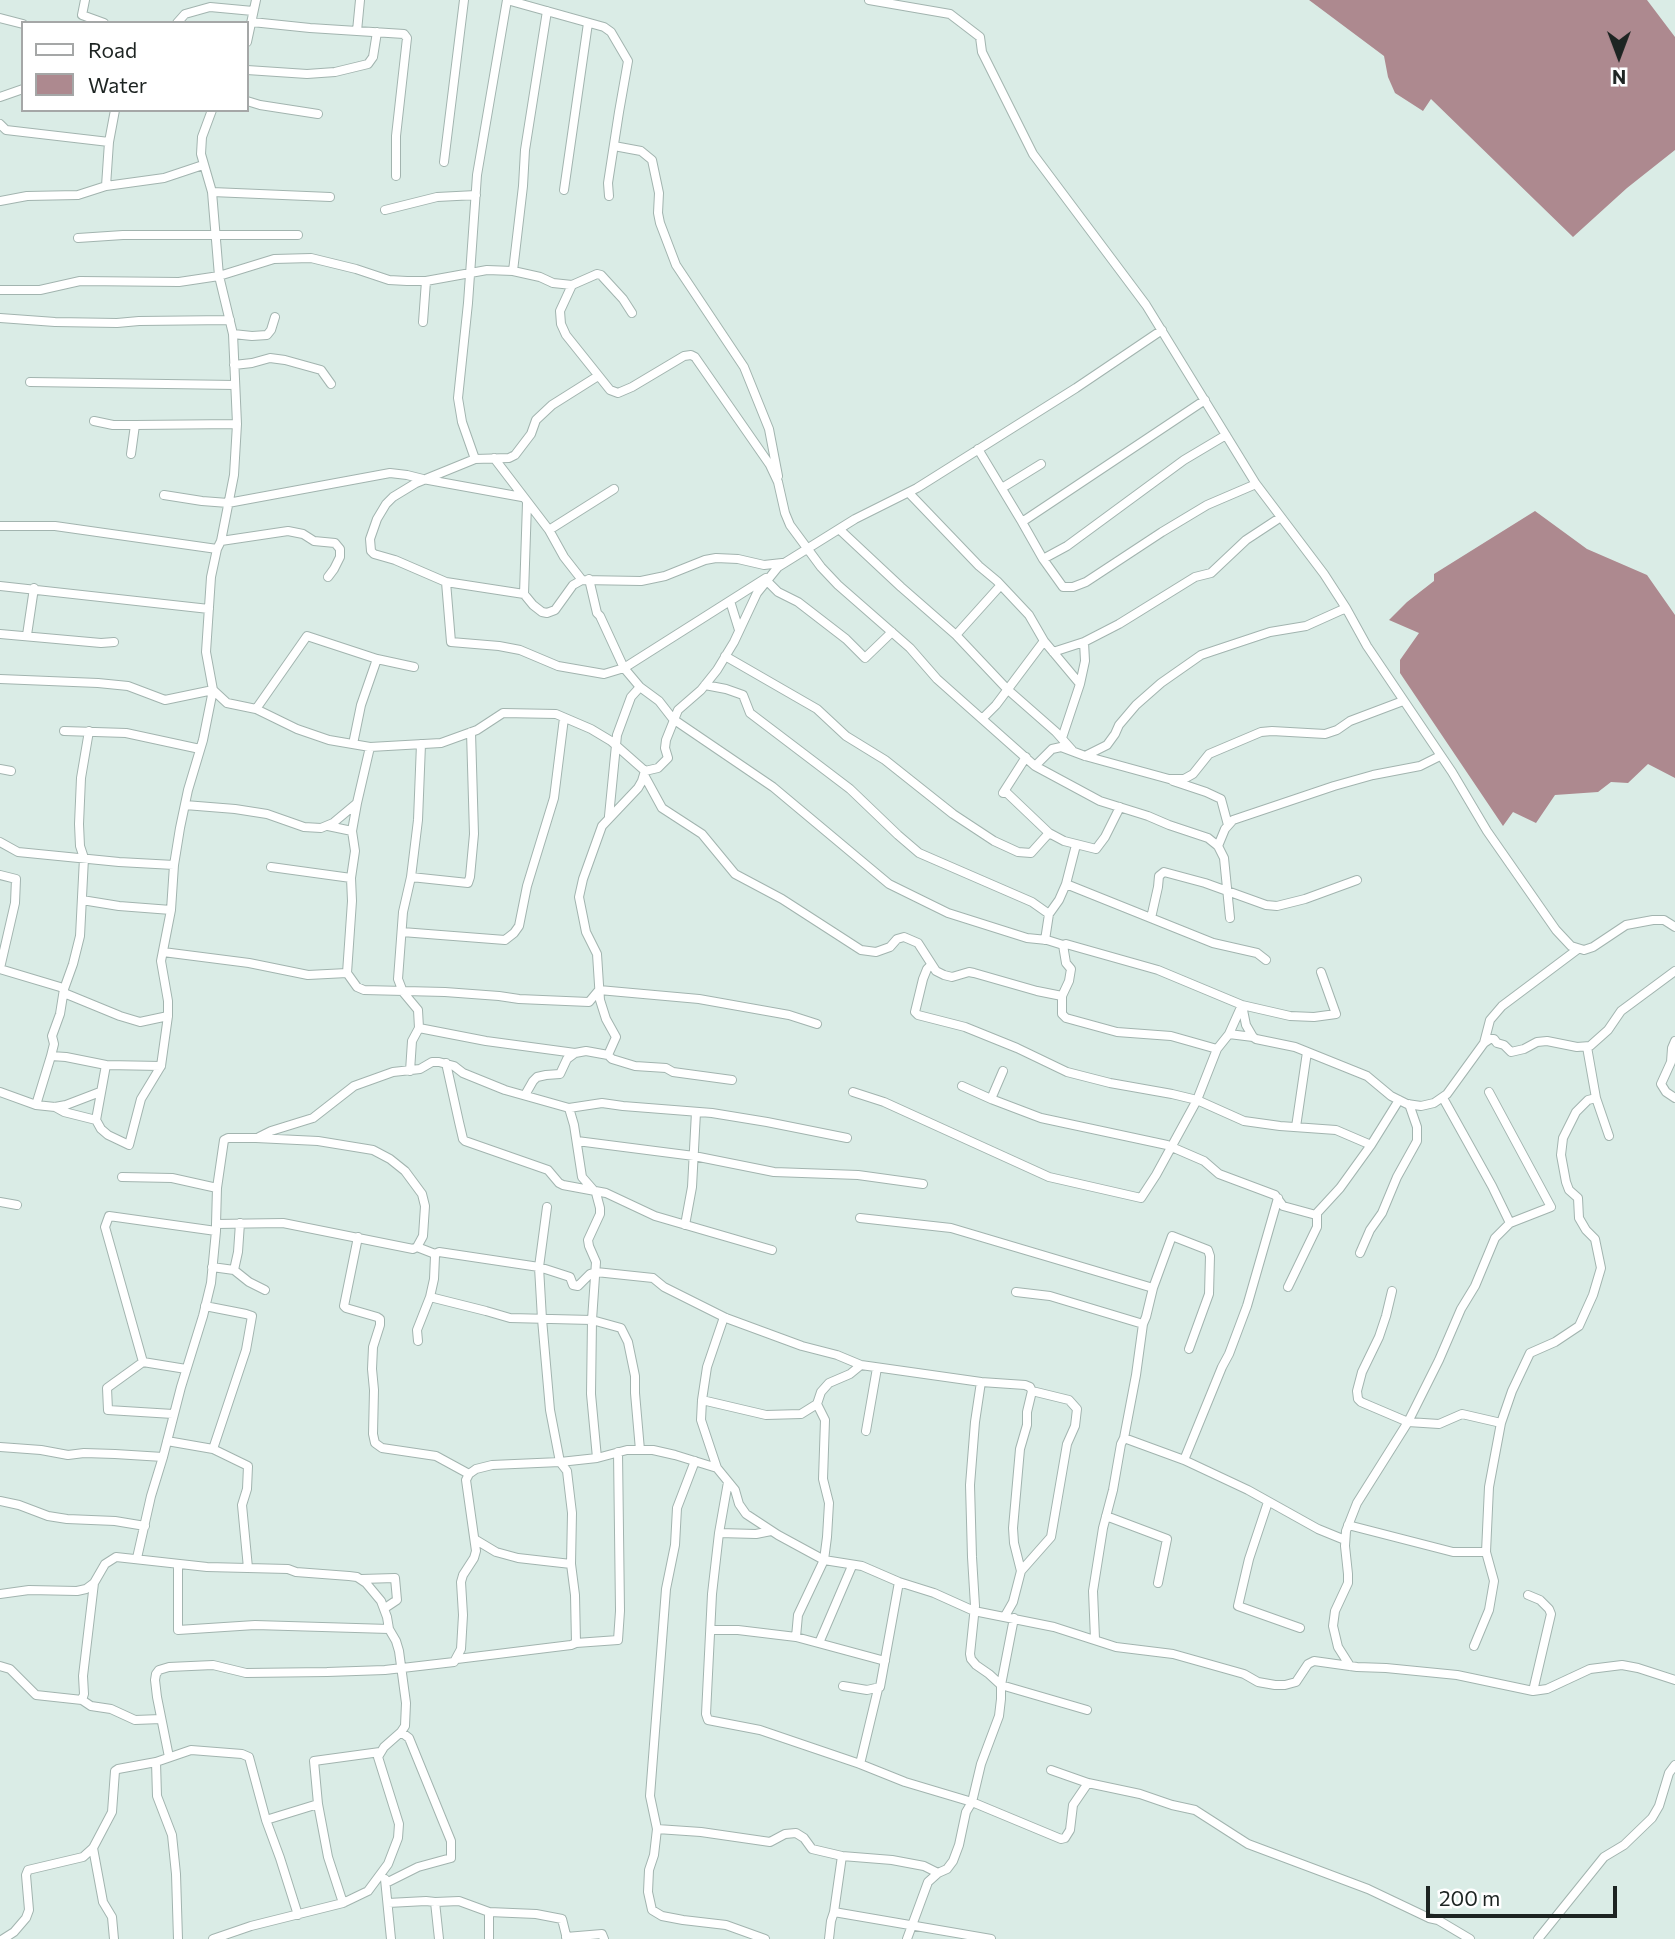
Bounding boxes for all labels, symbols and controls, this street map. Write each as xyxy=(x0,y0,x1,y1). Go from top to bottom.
legend xyxy=(21,21,248,112)
north arrow xyxy=(1584,21,1654,91)
text: Road xyxy=(88,37,137,62)
text: N xyxy=(1612,66,1626,89)
text: Water xyxy=(88,72,147,97)
scale bar xyxy=(1430,1872,1621,1916)
text: 200 m xyxy=(1439,1885,1500,1910)

